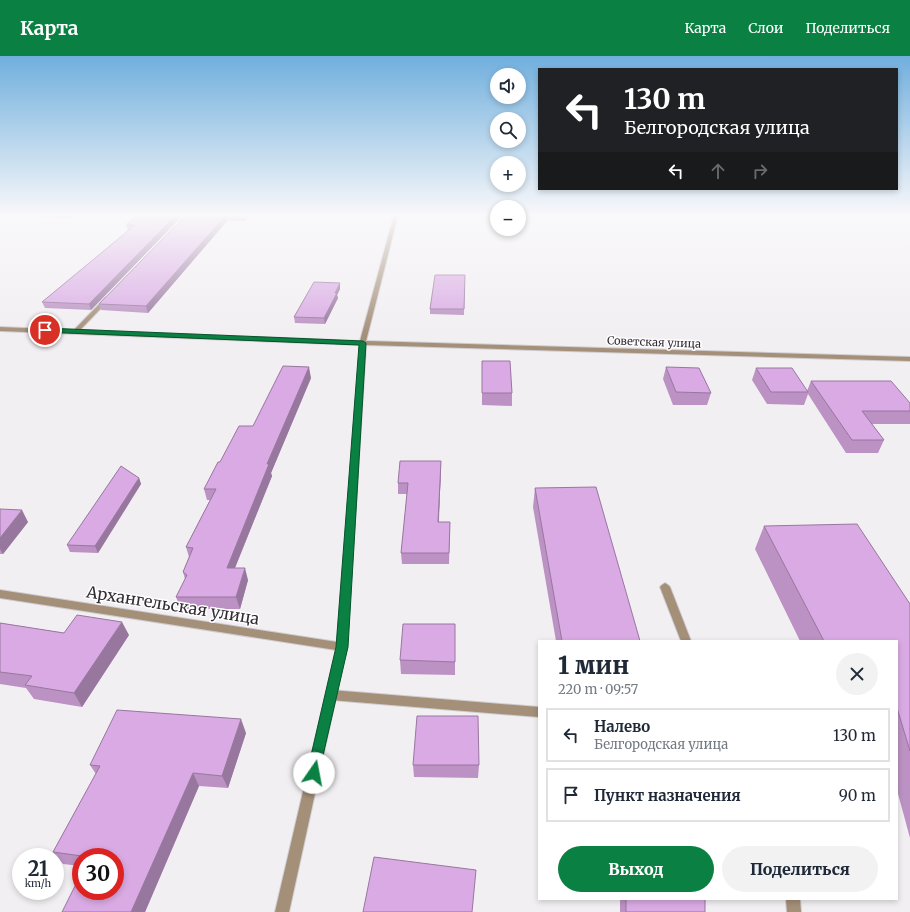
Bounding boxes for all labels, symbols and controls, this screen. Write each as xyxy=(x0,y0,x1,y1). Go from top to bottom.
text: Карта xyxy=(20,16,78,40)
text: Карта xyxy=(684,19,726,37)
text: Слои xyxy=(748,19,783,37)
text: Поделиться xyxy=(805,19,890,37)
map controls xyxy=(490,68,526,236)
button: sound xyxy=(490,68,526,104)
text: 130 m xyxy=(624,81,706,117)
icon: left xyxy=(558,84,610,136)
button: search xyxy=(490,112,526,148)
text: Белгородская улица xyxy=(624,116,810,139)
button: + xyxy=(490,156,526,192)
icon: left xyxy=(665,160,687,182)
icon: ahead xyxy=(707,160,729,182)
icon: right xyxy=(749,160,771,182)
button: − xyxy=(490,200,526,236)
pin xyxy=(28,313,62,347)
icon: arrive xyxy=(34,319,56,341)
street label: Советская улица xyxy=(607,333,701,351)
street label: Архангельская улица xyxy=(84,581,261,629)
text: 1 мин xyxy=(558,650,629,681)
button: close xyxy=(836,653,878,695)
text: 220 m · 09:57 xyxy=(558,681,638,698)
text: Налево xyxy=(594,717,650,736)
icon: left xyxy=(560,724,582,746)
text: 130 m xyxy=(833,726,876,745)
text: Белгородская улица xyxy=(594,736,728,753)
position arrow xyxy=(293,752,335,794)
icon: arrive xyxy=(560,784,582,806)
text: Пункт назначения xyxy=(594,786,741,805)
text: 90 m xyxy=(839,786,876,805)
button: Выход xyxy=(558,846,714,892)
button: Поделиться xyxy=(722,846,878,892)
speed limit sign: 30 xyxy=(72,848,124,900)
text: 21 xyxy=(28,856,48,881)
text: km/h xyxy=(25,877,51,890)

